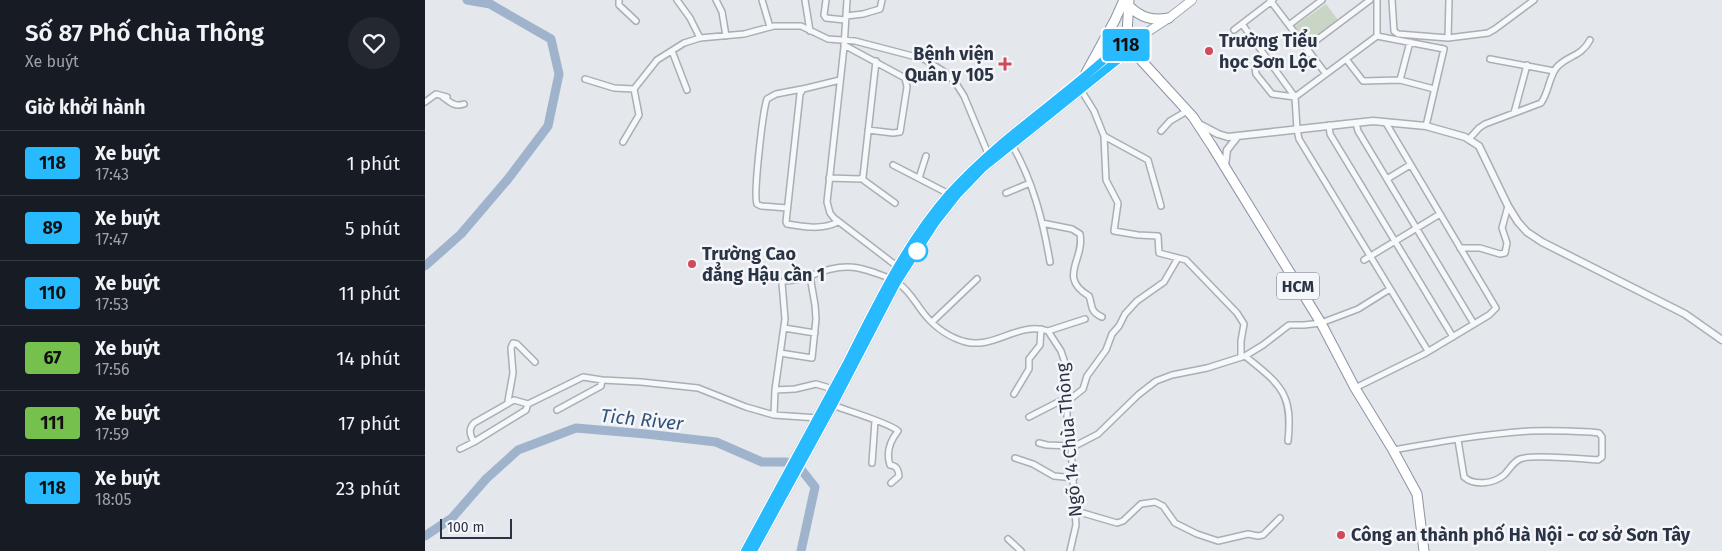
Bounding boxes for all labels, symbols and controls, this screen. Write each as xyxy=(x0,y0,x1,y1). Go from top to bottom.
button: heart xyxy=(348,17,400,69)
text: Số 87 Phố Chùa Thông xyxy=(25,19,264,47)
place label: Trường Tiểu học Sơn Lộc xyxy=(1219,28,1317,73)
line badge: 118 xyxy=(1097,29,1155,61)
text: 118 xyxy=(1113,34,1139,56)
place label: Bệnh viện Quân y 105 xyxy=(905,43,994,86)
marker: Trường Tiểu học Sơn Lộc xyxy=(1203,45,1215,57)
text: Xe buýt xyxy=(25,52,79,71)
marker: Bệnh viện Quân y 105 xyxy=(998,57,1012,71)
text: Giờ khởi hành xyxy=(25,96,145,119)
text: Xe buýt xyxy=(95,142,160,165)
text: 118 xyxy=(39,152,66,174)
text: 1 phút xyxy=(346,152,400,175)
text: 17:43 xyxy=(95,165,129,184)
text: Xe buýt xyxy=(95,207,160,230)
text: 89 xyxy=(42,217,63,239)
text: 5 phút xyxy=(345,217,400,240)
text: 17:47 xyxy=(95,230,128,249)
unlabelled marker xyxy=(906,240,928,262)
place label: Trường Cao đẳng Hậu cần 1 xyxy=(702,243,825,286)
marker: Trường Cao đẳng Hậu cần 1 xyxy=(686,258,698,270)
text: Xe buýt xyxy=(95,272,160,295)
road number: HCM xyxy=(1277,272,1319,300)
text: 110 xyxy=(39,282,66,304)
text: 11 phút xyxy=(338,282,400,305)
text: 17:53 xyxy=(95,295,129,314)
text: Xe buýt xyxy=(95,337,160,360)
text: 67 xyxy=(43,347,62,369)
text: 14 phút xyxy=(336,347,400,370)
text: 17:56 xyxy=(95,360,129,379)
street label: Ngõ 14 Chùa Thông xyxy=(1051,361,1087,518)
text: Xe buýt xyxy=(95,402,160,425)
water label: Tich River xyxy=(600,404,685,435)
text: 111 xyxy=(40,412,65,434)
text: 17 phút xyxy=(338,412,400,435)
text: 17:59 xyxy=(95,425,129,444)
text: Xe buýt xyxy=(95,467,160,490)
text: 118 xyxy=(39,477,66,499)
text: 23 phút xyxy=(336,477,400,500)
text: 18:05 xyxy=(95,490,132,509)
scale bar xyxy=(440,516,513,539)
text: 100 m xyxy=(447,519,484,536)
place label: Công an thành phố Hà Nội - cơ sở Sơn Tây xyxy=(1351,523,1691,546)
marker: Công an thành phố Hà Nội - cơ sở Sơn Tây xyxy=(1335,529,1347,541)

